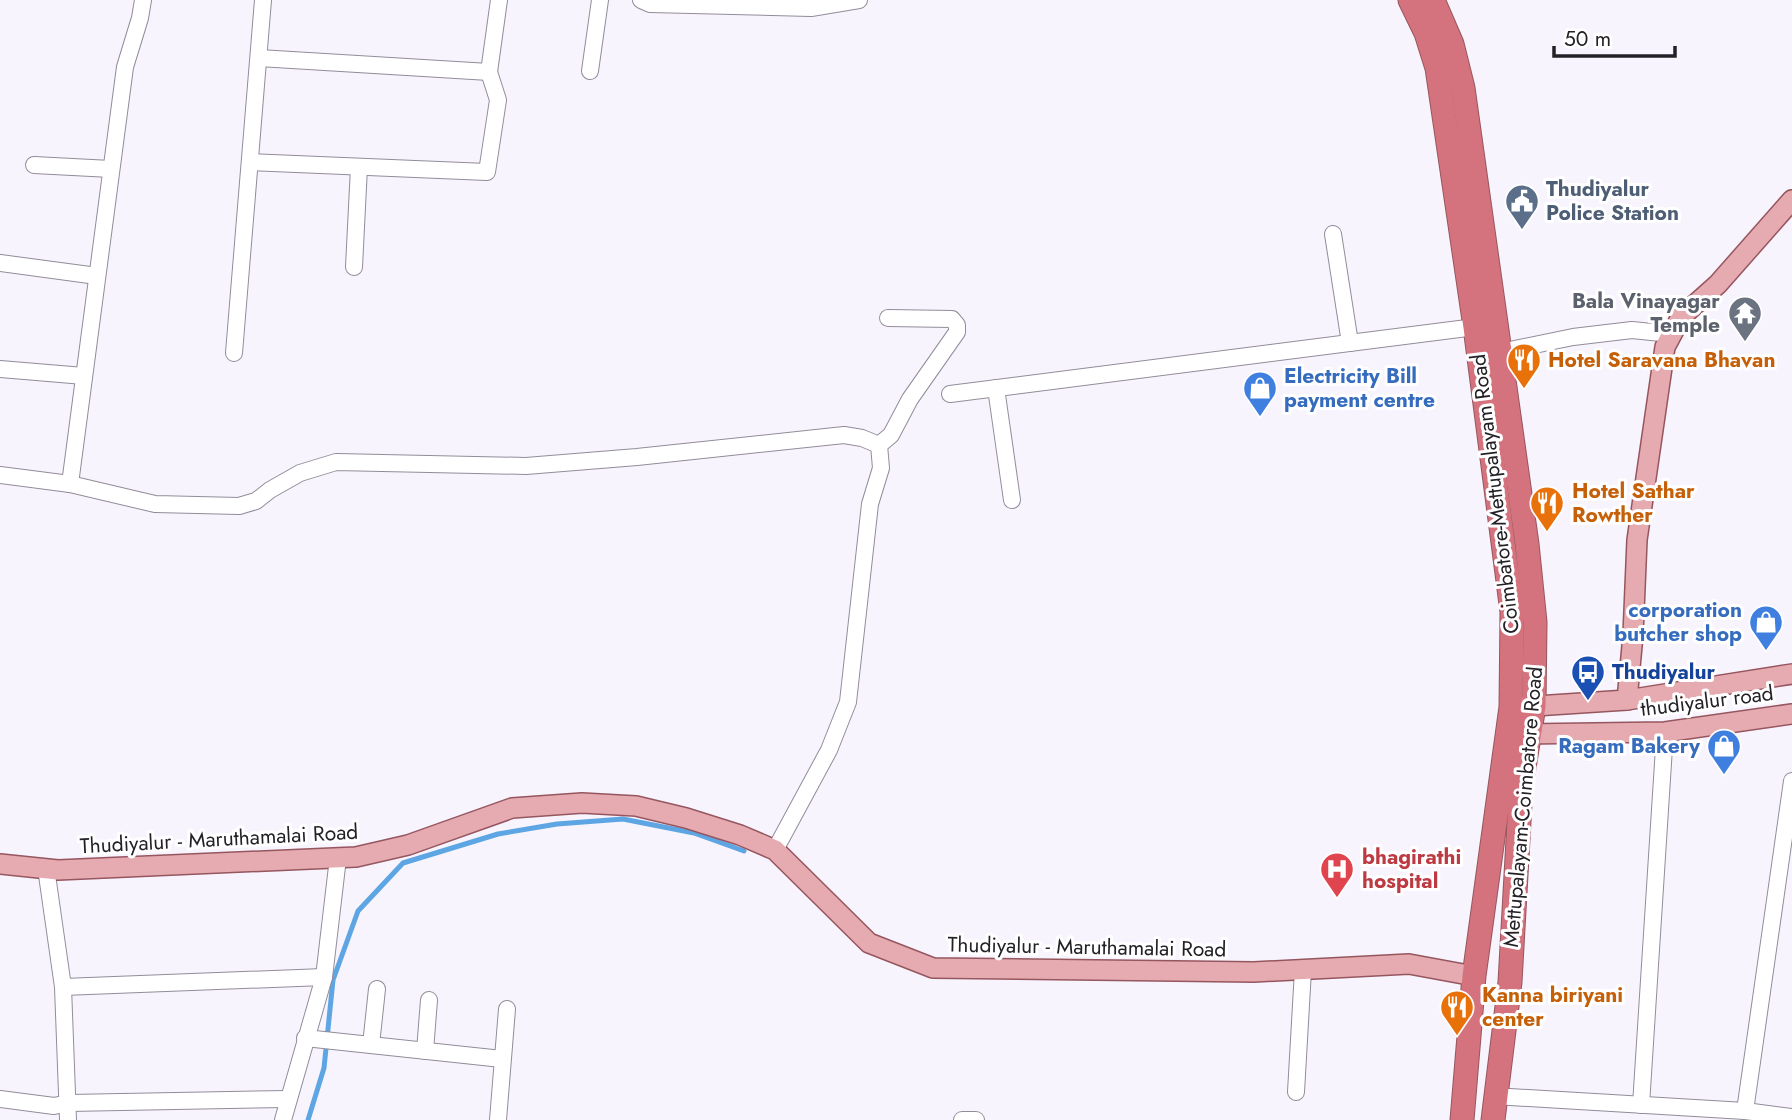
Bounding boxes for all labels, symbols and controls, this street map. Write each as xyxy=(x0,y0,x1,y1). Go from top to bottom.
scale bar xyxy=(1554,14,1675,58)
text: 50 m xyxy=(1564,24,1611,54)
place label: Thudiyalur Police Station xyxy=(1546,174,1679,228)
public building icon: Thudiyalur Police Station xyxy=(1503,182,1541,231)
place label: Bala Vinayagar Temple xyxy=(1572,286,1720,340)
temple icon: Bala Vinayagar Temple xyxy=(1726,294,1764,343)
restaurant icon: Hotel Saravana Bhavan xyxy=(1505,341,1543,390)
place label: Hotel Saravana Bhavan xyxy=(1548,345,1776,375)
street label: Coimbatore-Mettupalayam Road xyxy=(1463,352,1527,636)
place label: Electricity Bill payment centre xyxy=(1284,361,1435,415)
shop icon: Electricity Bill payment centre xyxy=(1241,369,1279,418)
place label: Hotel Sathar Rowther xyxy=(1572,476,1695,530)
restaurant icon: Hotel Sathar Rowther xyxy=(1528,484,1566,533)
place label: corporation butcher shop xyxy=(1614,595,1742,649)
shop icon: corporation butcher shop xyxy=(1747,603,1785,652)
bus stop icon: Thudiyalur xyxy=(1569,653,1607,702)
place label: Thudiyalur xyxy=(1612,657,1716,687)
street label: Mettupalayam-Coimbatore Road xyxy=(1496,665,1550,949)
street label: thudiyalur road xyxy=(1639,678,1775,724)
shop icon: Ragam Bakery xyxy=(1705,727,1743,776)
place label: Ragam Bakery xyxy=(1558,731,1701,761)
street label: Thudiyalur - Maruthamalai Road xyxy=(79,817,359,861)
place label: bhagirathi hospital xyxy=(1362,842,1461,896)
hospital icon: bhagirathi hospital xyxy=(1318,850,1356,899)
street label: Thudiyalur - Maruthamalai Road xyxy=(947,930,1227,964)
place label: Kanna biriyani center xyxy=(1482,980,1623,1034)
restaurant icon: Kanna biriyani center xyxy=(1438,988,1476,1037)

